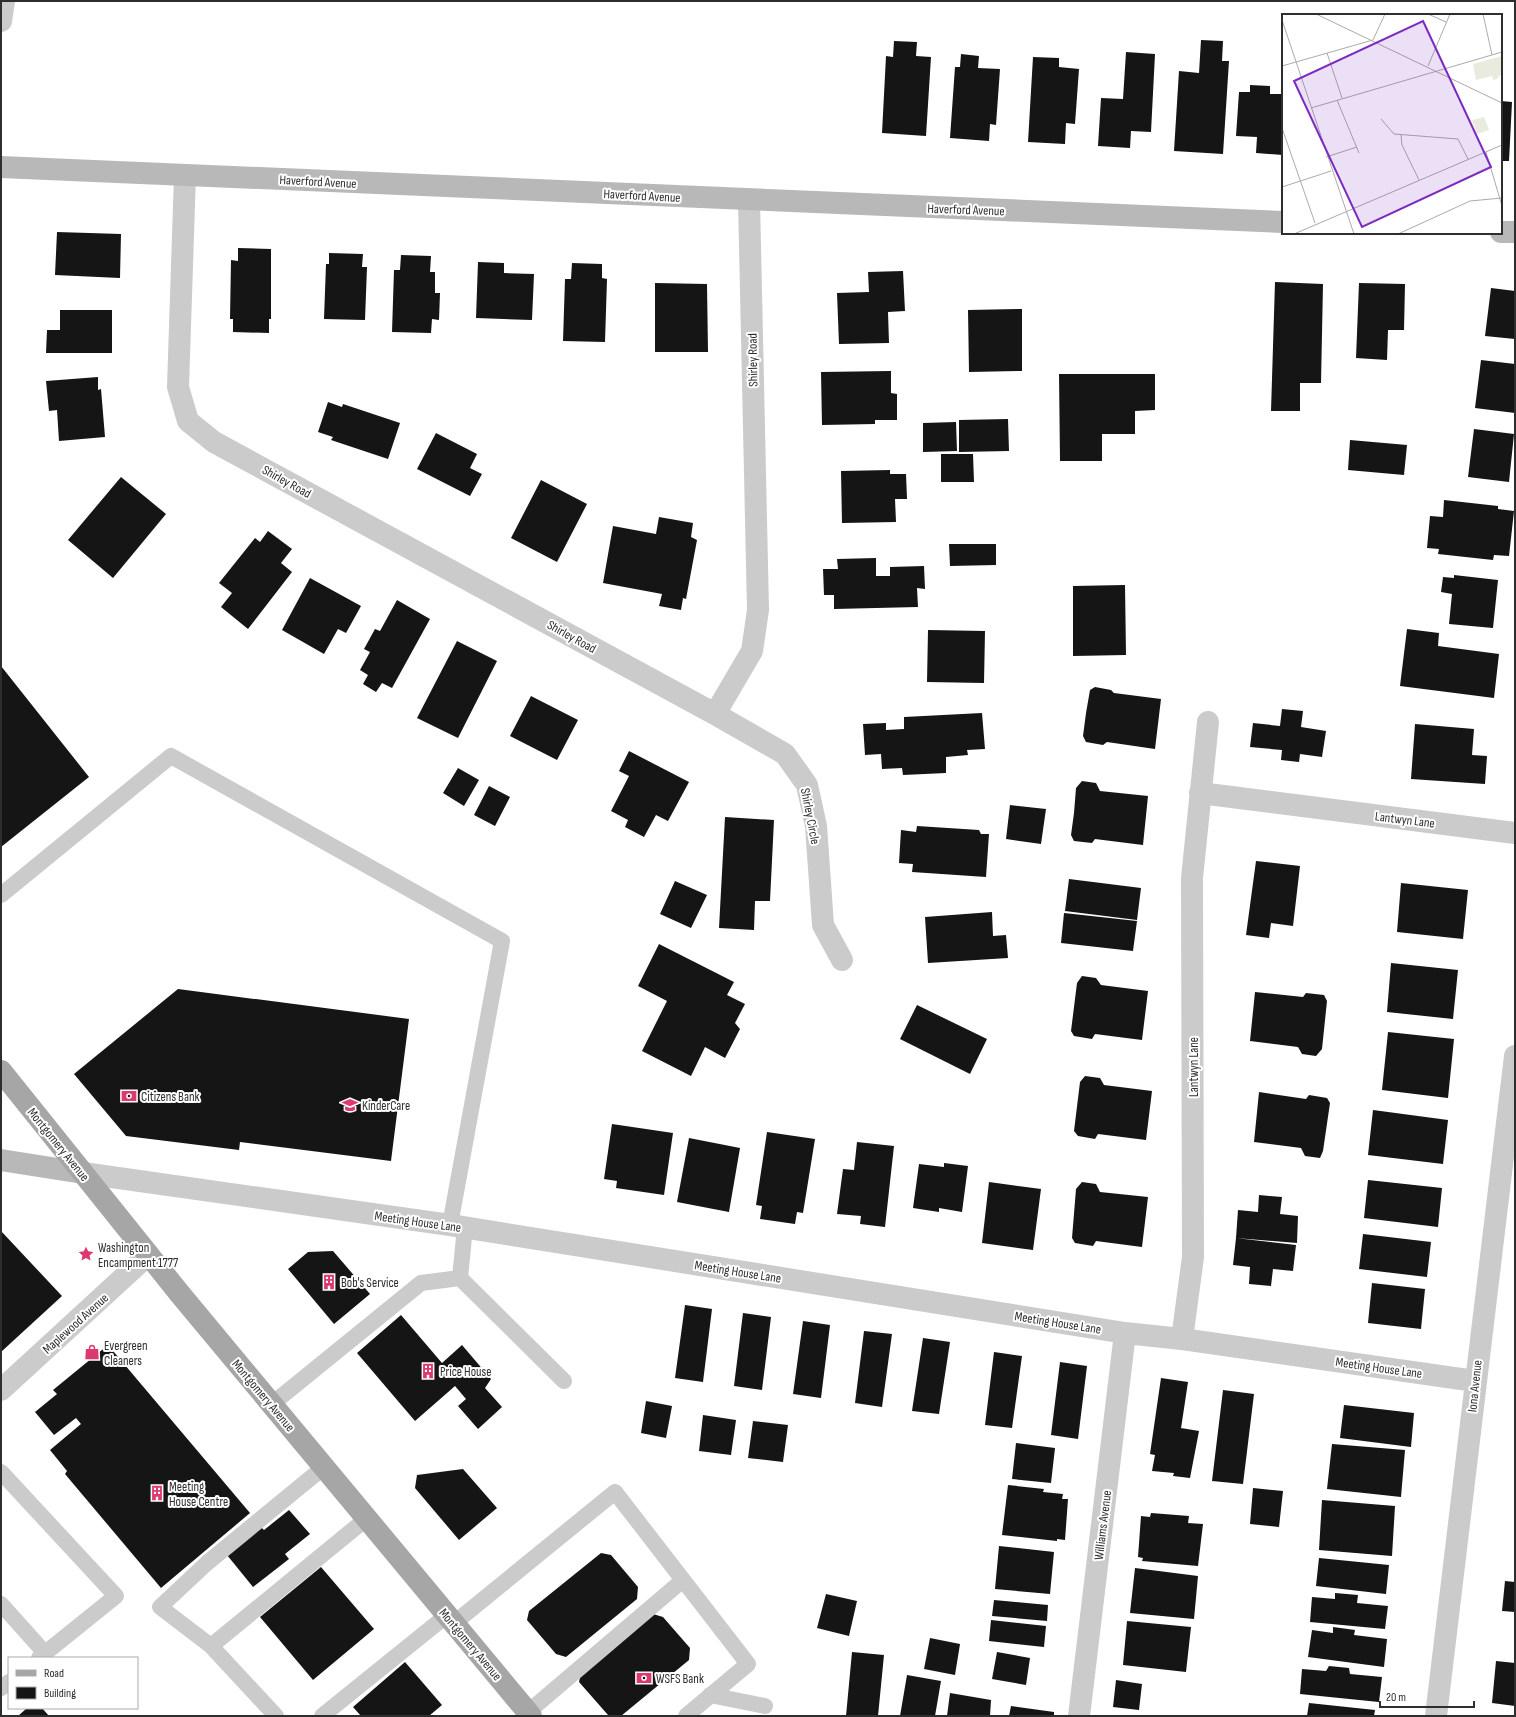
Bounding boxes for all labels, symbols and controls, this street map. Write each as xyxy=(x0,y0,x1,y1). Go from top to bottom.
inset map xyxy=(1282,14,1502,234)
street label: Haverford Avenue xyxy=(279,172,357,192)
street label: Haverford Avenue xyxy=(603,186,681,206)
street label: Haverford Avenue xyxy=(927,201,1005,219)
street label: Shirley Road xyxy=(745,333,761,387)
street label: Shirley Road xyxy=(259,462,314,502)
street label: Shirley Road xyxy=(544,617,599,657)
street label: Shirley Circle xyxy=(797,787,823,846)
street label: Lantwyn Lane xyxy=(1374,808,1436,832)
street label: Lantwyn Lane xyxy=(1186,1037,1202,1097)
bank icon: Citizens Bank xyxy=(120,1087,138,1105)
place label: Citizens Bank xyxy=(141,1089,200,1105)
school or university icon: KinderCare xyxy=(341,1096,359,1114)
place label: KinderCare xyxy=(362,1098,410,1114)
street label: Montgomery Avenue xyxy=(24,1105,93,1184)
street label: Meeting House Lane xyxy=(374,1208,462,1236)
place label: Washington Encampment 1777 xyxy=(98,1240,179,1271)
place icon: Washington Encampment 1777 xyxy=(77,1245,95,1263)
street label: Meeting House Lane xyxy=(693,1257,782,1287)
building icon: Bob's Service xyxy=(320,1273,338,1291)
place label: Bob's Service xyxy=(341,1275,399,1291)
street label: Maplewood Avenue xyxy=(39,1290,112,1357)
street label: Meeting House Lane xyxy=(1013,1308,1102,1338)
place label: Evergreen Cleaners xyxy=(104,1338,148,1369)
shop icon: Evergreen Cleaners xyxy=(83,1343,101,1361)
street label: Meeting House Lane xyxy=(1335,1354,1423,1382)
street label: Montgomery Avenue xyxy=(228,1356,298,1435)
street label: Iona Avenue xyxy=(1464,1359,1486,1413)
building icon: Price House xyxy=(419,1362,437,1380)
place label: Price House xyxy=(440,1364,491,1380)
place label: Meeting House Centre xyxy=(169,1479,228,1510)
building icon: Meeting House Centre xyxy=(148,1484,166,1502)
street label: Williams Avenue xyxy=(1091,1489,1115,1561)
street label: Montgomery Avenue xyxy=(435,1605,505,1684)
legend xyxy=(8,1657,138,1709)
text: Road xyxy=(44,1666,64,1681)
bank icon: WSFS Bank xyxy=(635,1669,653,1687)
place label: WSFS Bank xyxy=(656,1671,704,1687)
scale bar xyxy=(1380,1683,1474,1709)
text: Building xyxy=(44,1686,76,1701)
text: 20 m xyxy=(1386,1690,1406,1705)

